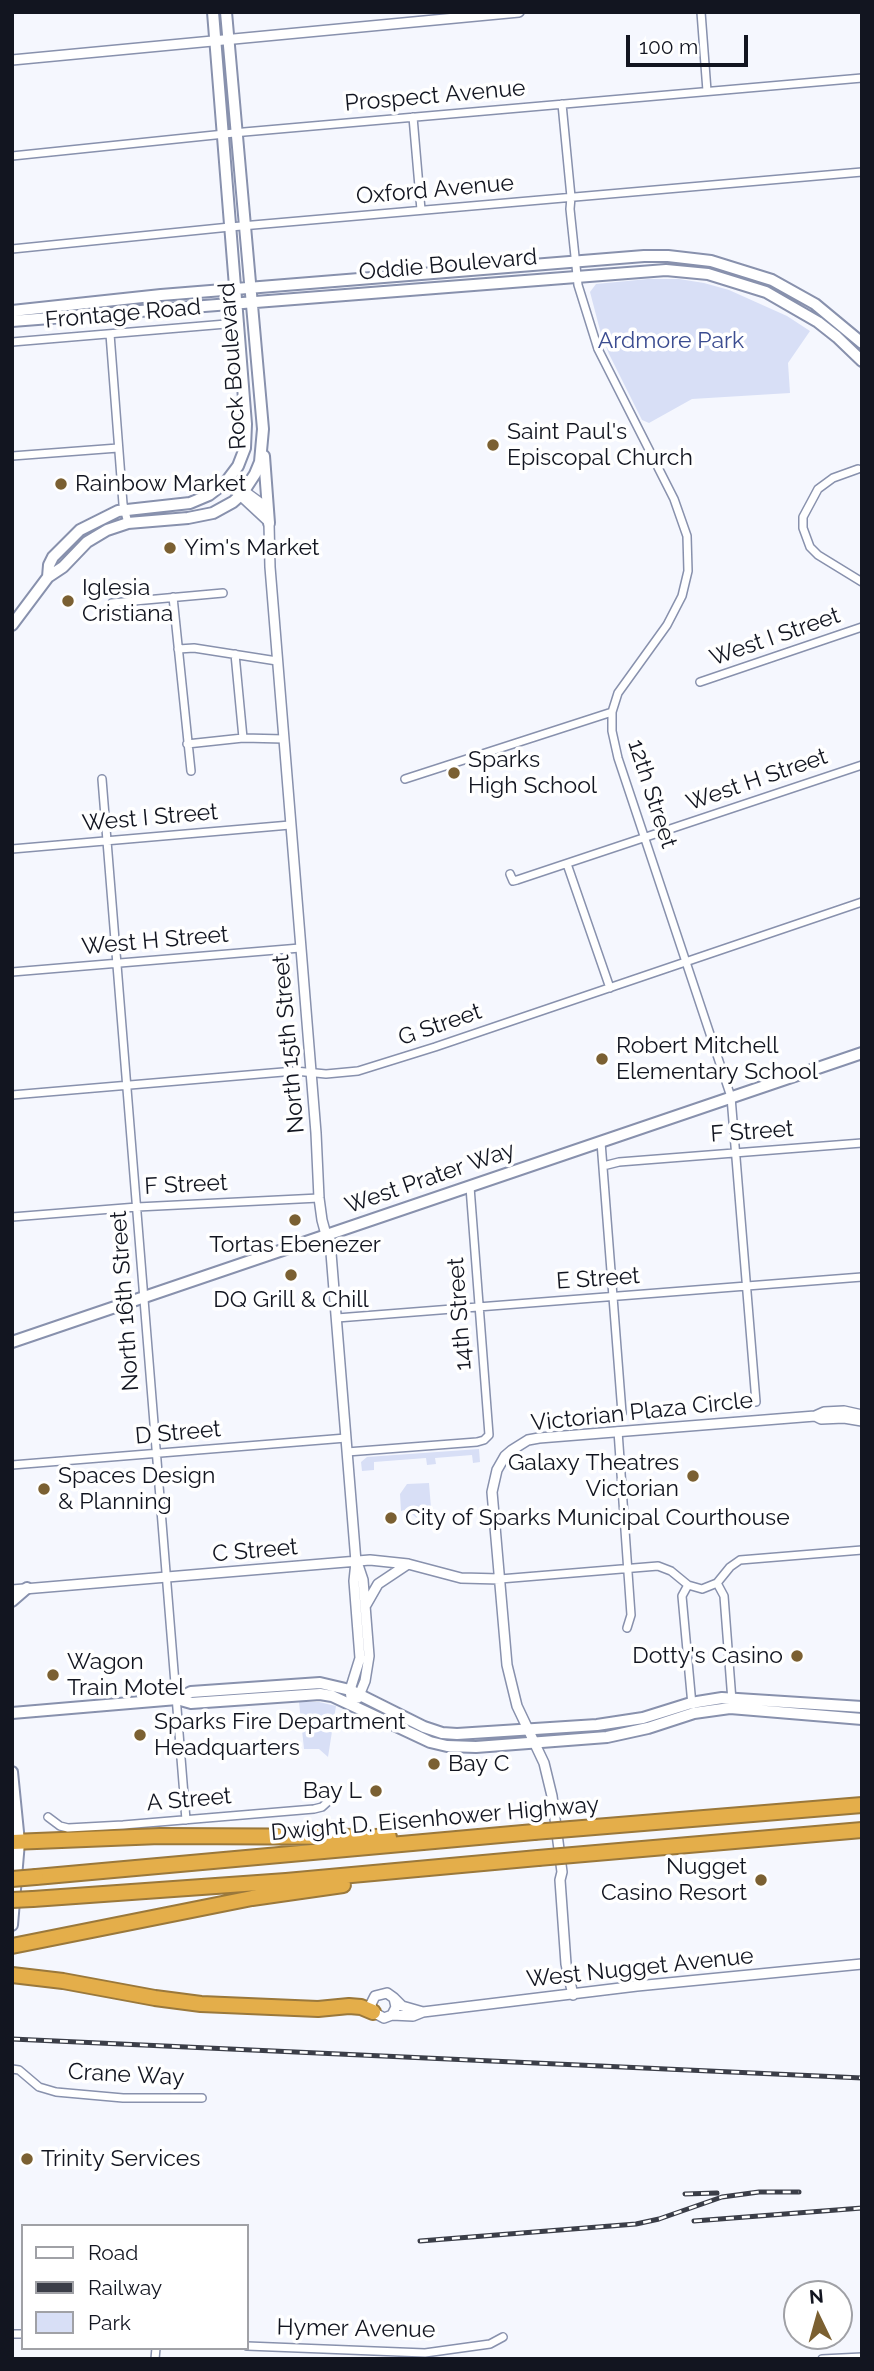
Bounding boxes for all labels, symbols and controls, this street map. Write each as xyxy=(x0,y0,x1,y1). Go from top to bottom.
scale bar xyxy=(629,21,752,65)
text: 100 m xyxy=(639,34,698,59)
street label: Prospect Avenue xyxy=(343,74,527,118)
street label: Oxford Avenue xyxy=(355,169,515,211)
street label: Oddie Boulevard xyxy=(358,243,538,287)
street label: Rock Boulevard xyxy=(213,281,253,451)
street label: Frontage Road xyxy=(44,293,202,335)
park label: Ardmore Park xyxy=(598,327,744,355)
place label: Saint Paul's Episcopal Church xyxy=(507,418,693,472)
marker: Saint Paul's Episcopal Church xyxy=(485,437,501,453)
place label: Rainbow Market xyxy=(75,470,246,498)
marker: Rainbow Market xyxy=(53,476,69,492)
place label: Yim's Market xyxy=(184,534,320,562)
marker: Yim's Market xyxy=(162,540,178,556)
place label: Iglesia Cristiana xyxy=(82,574,173,628)
marker: Iglesia Cristiana xyxy=(60,593,76,609)
street label: West I Street xyxy=(706,602,844,672)
street label: 12th Street xyxy=(621,736,683,852)
street label: West H Street xyxy=(683,743,831,817)
place label: Sparks High School xyxy=(468,746,597,800)
marker: Sparks High School xyxy=(446,765,462,781)
street label: West I Street xyxy=(81,798,219,838)
street label: West H Street xyxy=(80,921,230,961)
street label: North 15th Street xyxy=(267,953,311,1135)
street label: G Street xyxy=(395,998,485,1052)
place label: Robert Mitchell Elementary School xyxy=(616,1032,818,1086)
marker: Robert Mitchell Elementary School xyxy=(594,1051,610,1067)
street label: F Street xyxy=(710,1115,794,1149)
street label: West Prater Way xyxy=(341,1136,519,1220)
street label: F Street xyxy=(144,1169,228,1201)
street label: North 16th Street xyxy=(105,1210,145,1392)
marker: Tortas Ebenezer xyxy=(287,1212,303,1228)
place label: Tortas Ebenezer xyxy=(209,1231,381,1259)
street label: 14th Street xyxy=(442,1257,478,1371)
street label: E Street xyxy=(555,1262,641,1296)
marker: DQ Grill & Chill xyxy=(283,1267,299,1283)
place label: DQ Grill & Chill xyxy=(213,1286,369,1314)
street label: Victorian Plaza Circle xyxy=(530,1387,754,1437)
street label: D Street xyxy=(134,1416,222,1450)
place label: Galaxy Theatres Victorian xyxy=(508,1449,679,1503)
place label: Spaces Design & Planning xyxy=(58,1462,215,1516)
marker: Galaxy Theatres Victorian xyxy=(685,1468,701,1484)
marker: Spaces Design & Planning xyxy=(36,1481,52,1497)
place label: City of Sparks Municipal Courthouse xyxy=(405,1504,790,1532)
marker: City of Sparks Municipal Courthouse xyxy=(383,1510,399,1526)
street label: C Street xyxy=(211,1534,299,1568)
place label: Dotty's Casino xyxy=(632,1642,783,1670)
place label: Wagon Train Motel xyxy=(67,1648,185,1702)
marker: Dotty's Casino xyxy=(789,1648,805,1664)
marker: Wagon Train Motel xyxy=(45,1667,61,1683)
place label: Sparks Fire Department Headquarters xyxy=(154,1708,406,1762)
marker: Sparks Fire Department Headquarters xyxy=(132,1727,148,1743)
place label: Bay C xyxy=(448,1750,510,1778)
marker: Bay C xyxy=(426,1756,442,1772)
place label: Bay L xyxy=(303,1777,362,1805)
street label: A Street xyxy=(145,1783,233,1817)
marker: Bay L xyxy=(368,1783,384,1799)
street label: Dwight D. Eisenhower Highway xyxy=(270,1791,600,1847)
place label: Nugget Casino Resort xyxy=(601,1853,747,1907)
marker: Nugget Casino Resort xyxy=(753,1872,769,1888)
street label: West Nugget Avenue xyxy=(525,1942,755,1994)
street label: Crane Way xyxy=(67,2058,185,2092)
place label: Trinity Services xyxy=(41,2145,200,2173)
marker: Trinity Services xyxy=(19,2151,35,2167)
legend xyxy=(21,2224,248,2350)
text: Road xyxy=(88,2240,138,2265)
text: Railway xyxy=(88,2275,162,2300)
north arrow xyxy=(783,2280,853,2350)
text: N xyxy=(808,2284,825,2308)
text: Park xyxy=(88,2310,131,2335)
street label: Hymer Avenue xyxy=(276,2314,436,2344)

